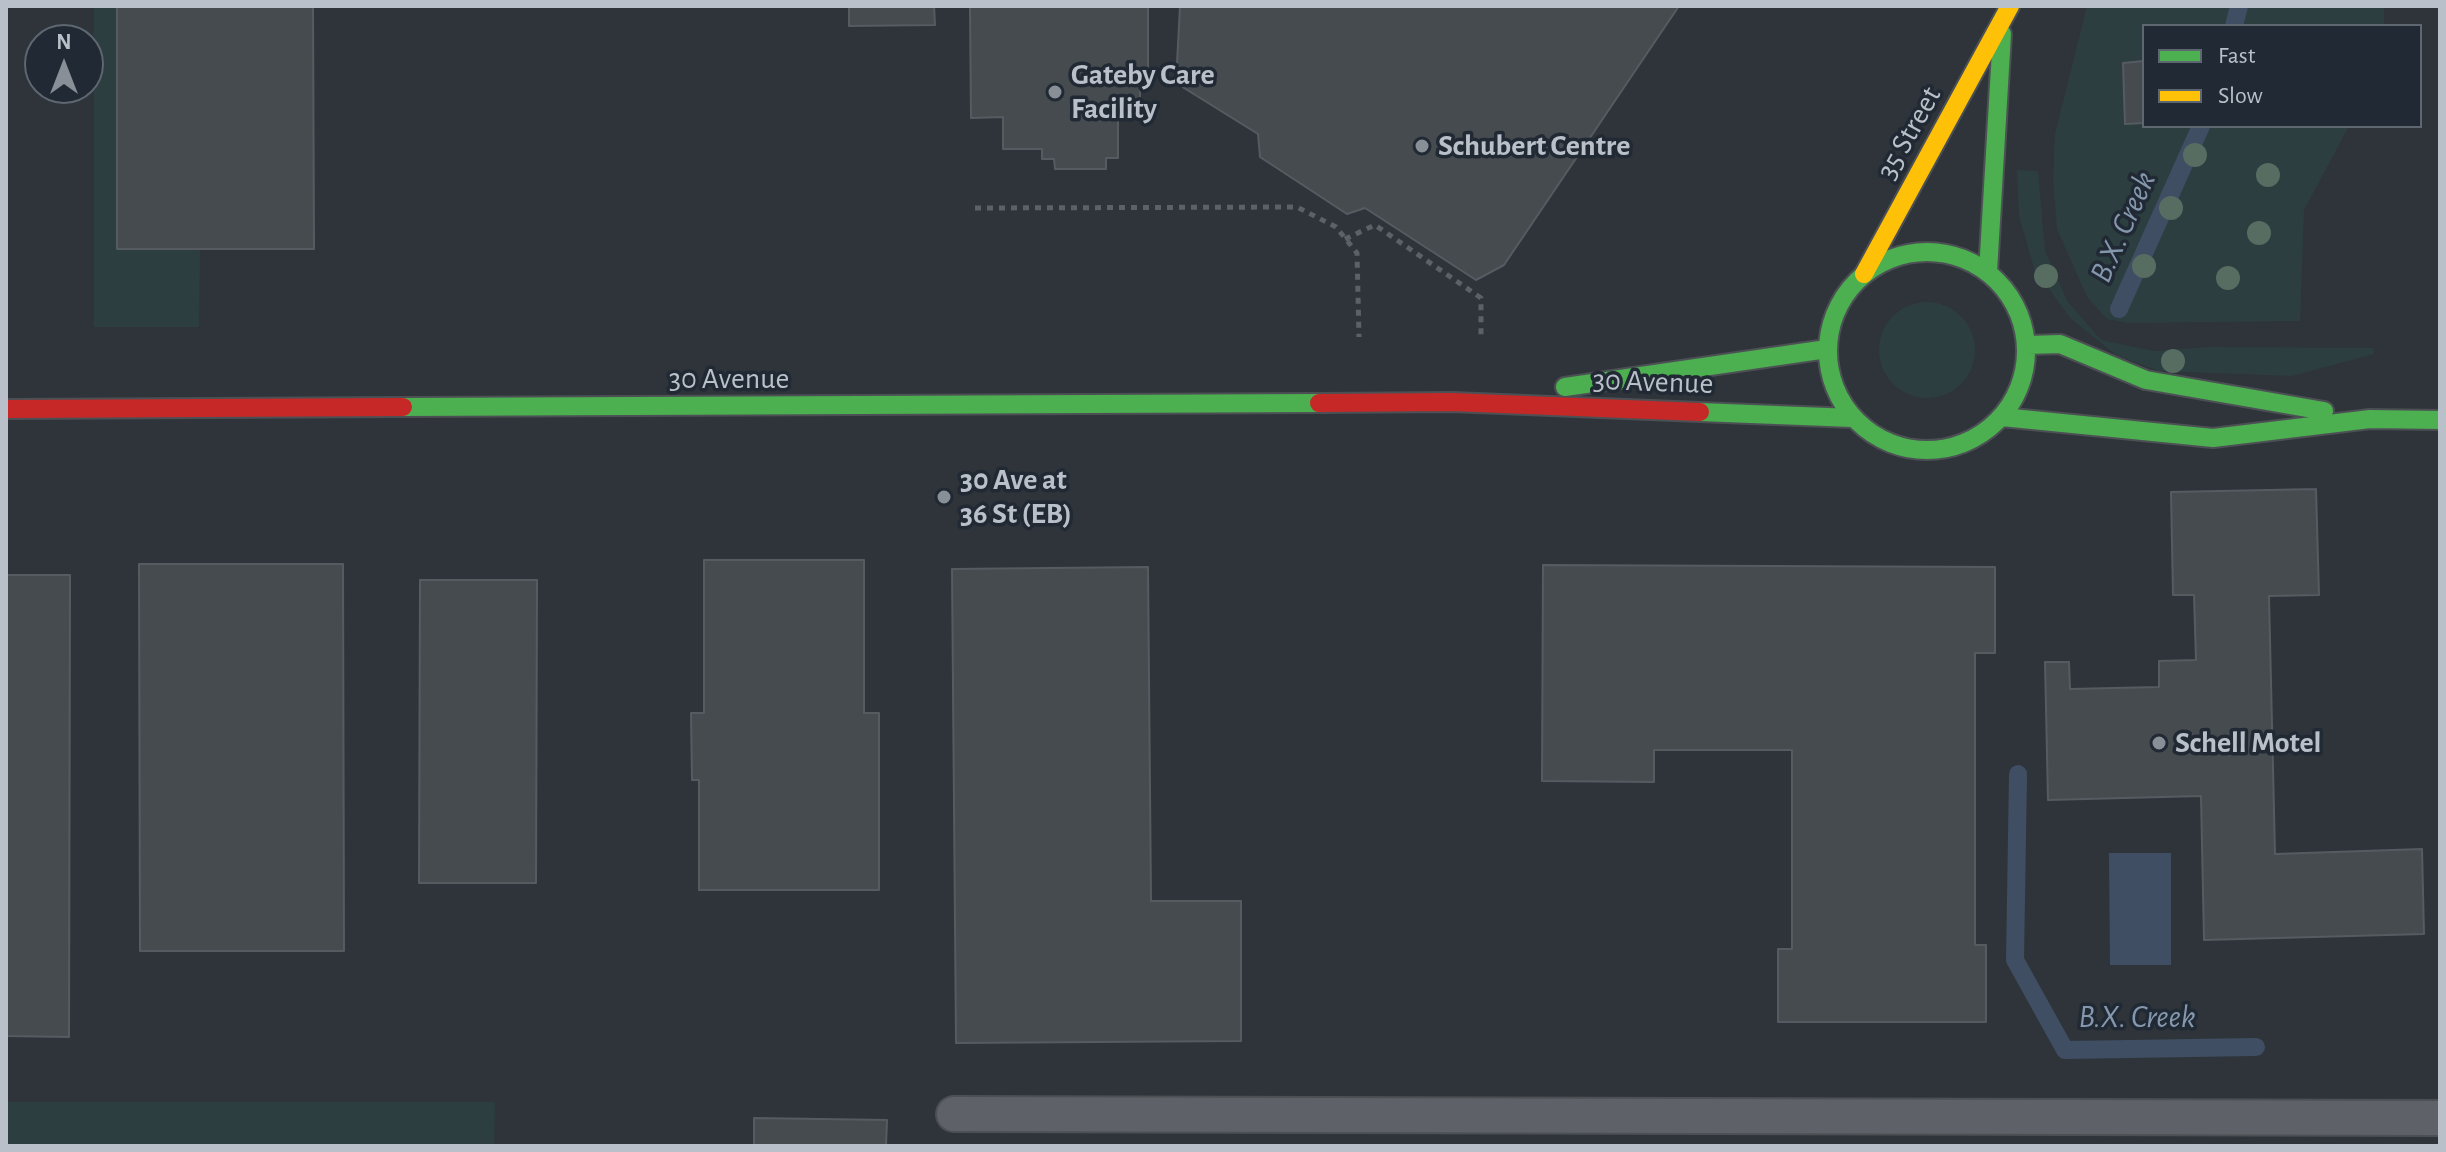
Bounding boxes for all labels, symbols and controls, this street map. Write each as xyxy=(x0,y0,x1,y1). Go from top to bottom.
north arrow xyxy=(24,24,104,104)
legend xyxy=(2142,24,2422,128)
text: N xyxy=(56,31,72,53)
text: Fast xyxy=(2218,44,2255,68)
place label: Gateby Care Facility xyxy=(1071,57,1215,128)
street label: 35 Street xyxy=(1869,80,1949,186)
marker: Gateby Care Facility xyxy=(1046,83,1064,101)
text: Slow xyxy=(2218,84,2263,108)
place label: Schubert Centre xyxy=(1438,128,1630,164)
marker: Schubert Centre xyxy=(1413,137,1431,155)
water label: B.X. Creek xyxy=(2082,166,2164,288)
street label: 30 Avenue xyxy=(669,361,789,397)
street label: 30 Avenue xyxy=(1592,362,1714,402)
place label: 30 Ave at 36 St (EB) xyxy=(960,462,1072,532)
marker: 30 Ave at 36 St (EB) xyxy=(935,488,953,506)
place label: Schell Motel xyxy=(2175,725,2321,761)
marker: Schell Motel xyxy=(2150,734,2168,752)
water label: B.X. Creek xyxy=(2078,998,2196,1036)

